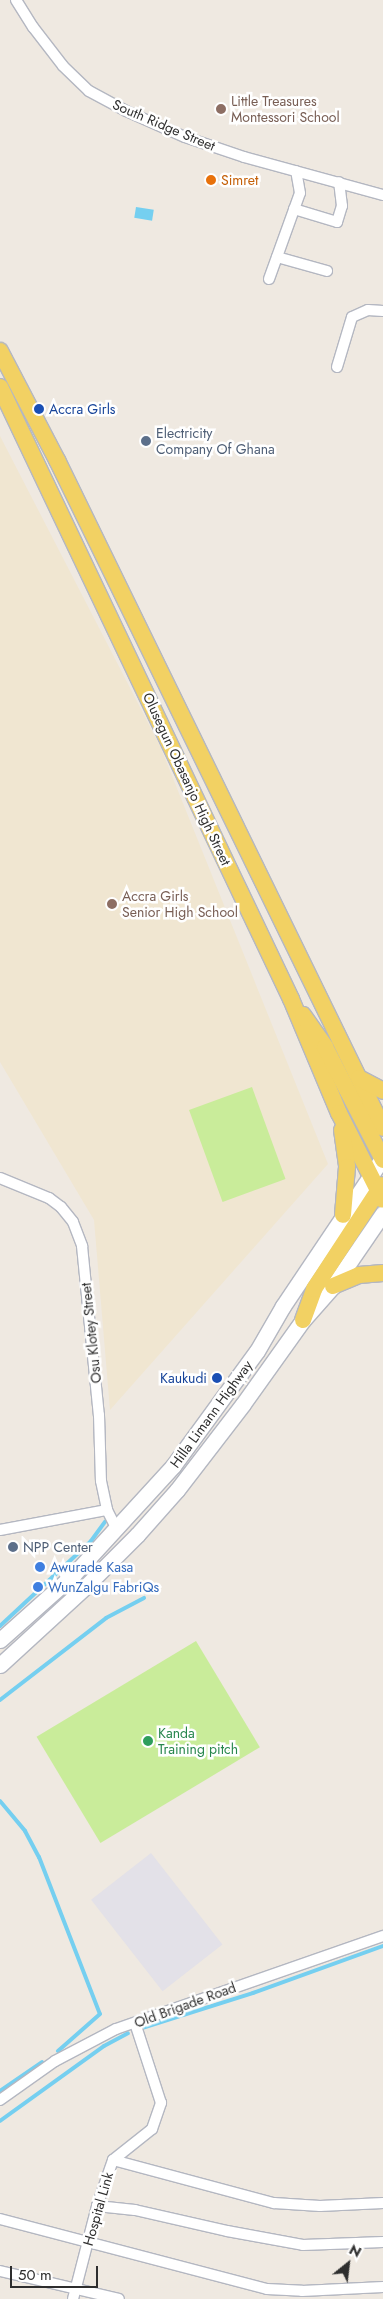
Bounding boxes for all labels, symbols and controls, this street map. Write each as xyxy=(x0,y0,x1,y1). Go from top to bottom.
place label: Little Treasures Montessori School xyxy=(231,93,340,125)
street label: South Ridge Street xyxy=(110,96,218,154)
marker: Little Treasures Montessori School xyxy=(215,103,227,115)
place label: Simret xyxy=(221,172,258,188)
marker: Simret xyxy=(205,174,217,186)
place label: Accra Girls xyxy=(49,401,116,417)
marker: Accra Girls xyxy=(33,403,45,415)
place label: Electricity Company Of Ghana xyxy=(156,425,275,458)
marker: Electricity Company Of Ghana xyxy=(140,435,152,447)
street label: Olusegun Obasanjo High Street xyxy=(139,690,235,868)
place label: Accra Girls Senior High School xyxy=(122,888,238,920)
marker: Accra Girls Senior High School xyxy=(106,898,118,910)
street label: Osu Klotey Street xyxy=(77,1282,105,1384)
street label: Hilla Limann Highway xyxy=(166,1357,256,1471)
place label: Kaukudi xyxy=(160,1370,207,1386)
marker: Kaukudi xyxy=(211,1372,223,1384)
place label: NPP Center xyxy=(23,1539,93,1555)
marker: NPP Center xyxy=(7,1541,19,1553)
place label: Awurade Kasa xyxy=(50,1559,133,1575)
marker: Awurade Kasa xyxy=(34,1561,46,1573)
place label: WunZalgu FabriQs xyxy=(48,1579,159,1595)
marker: WunZalgu FabriQs xyxy=(32,1581,44,1593)
place label: Kanda Training pitch xyxy=(158,1725,238,1758)
marker: Kanda Training pitch xyxy=(142,1735,154,1747)
street label: Old Brigade Road xyxy=(132,1979,238,2031)
street label: Hospital Link xyxy=(79,2170,117,2248)
north arrow xyxy=(323,2239,373,2289)
text: N xyxy=(346,2239,365,2262)
scale bar xyxy=(12,2256,100,2288)
text: 50 m xyxy=(18,2264,52,2286)

